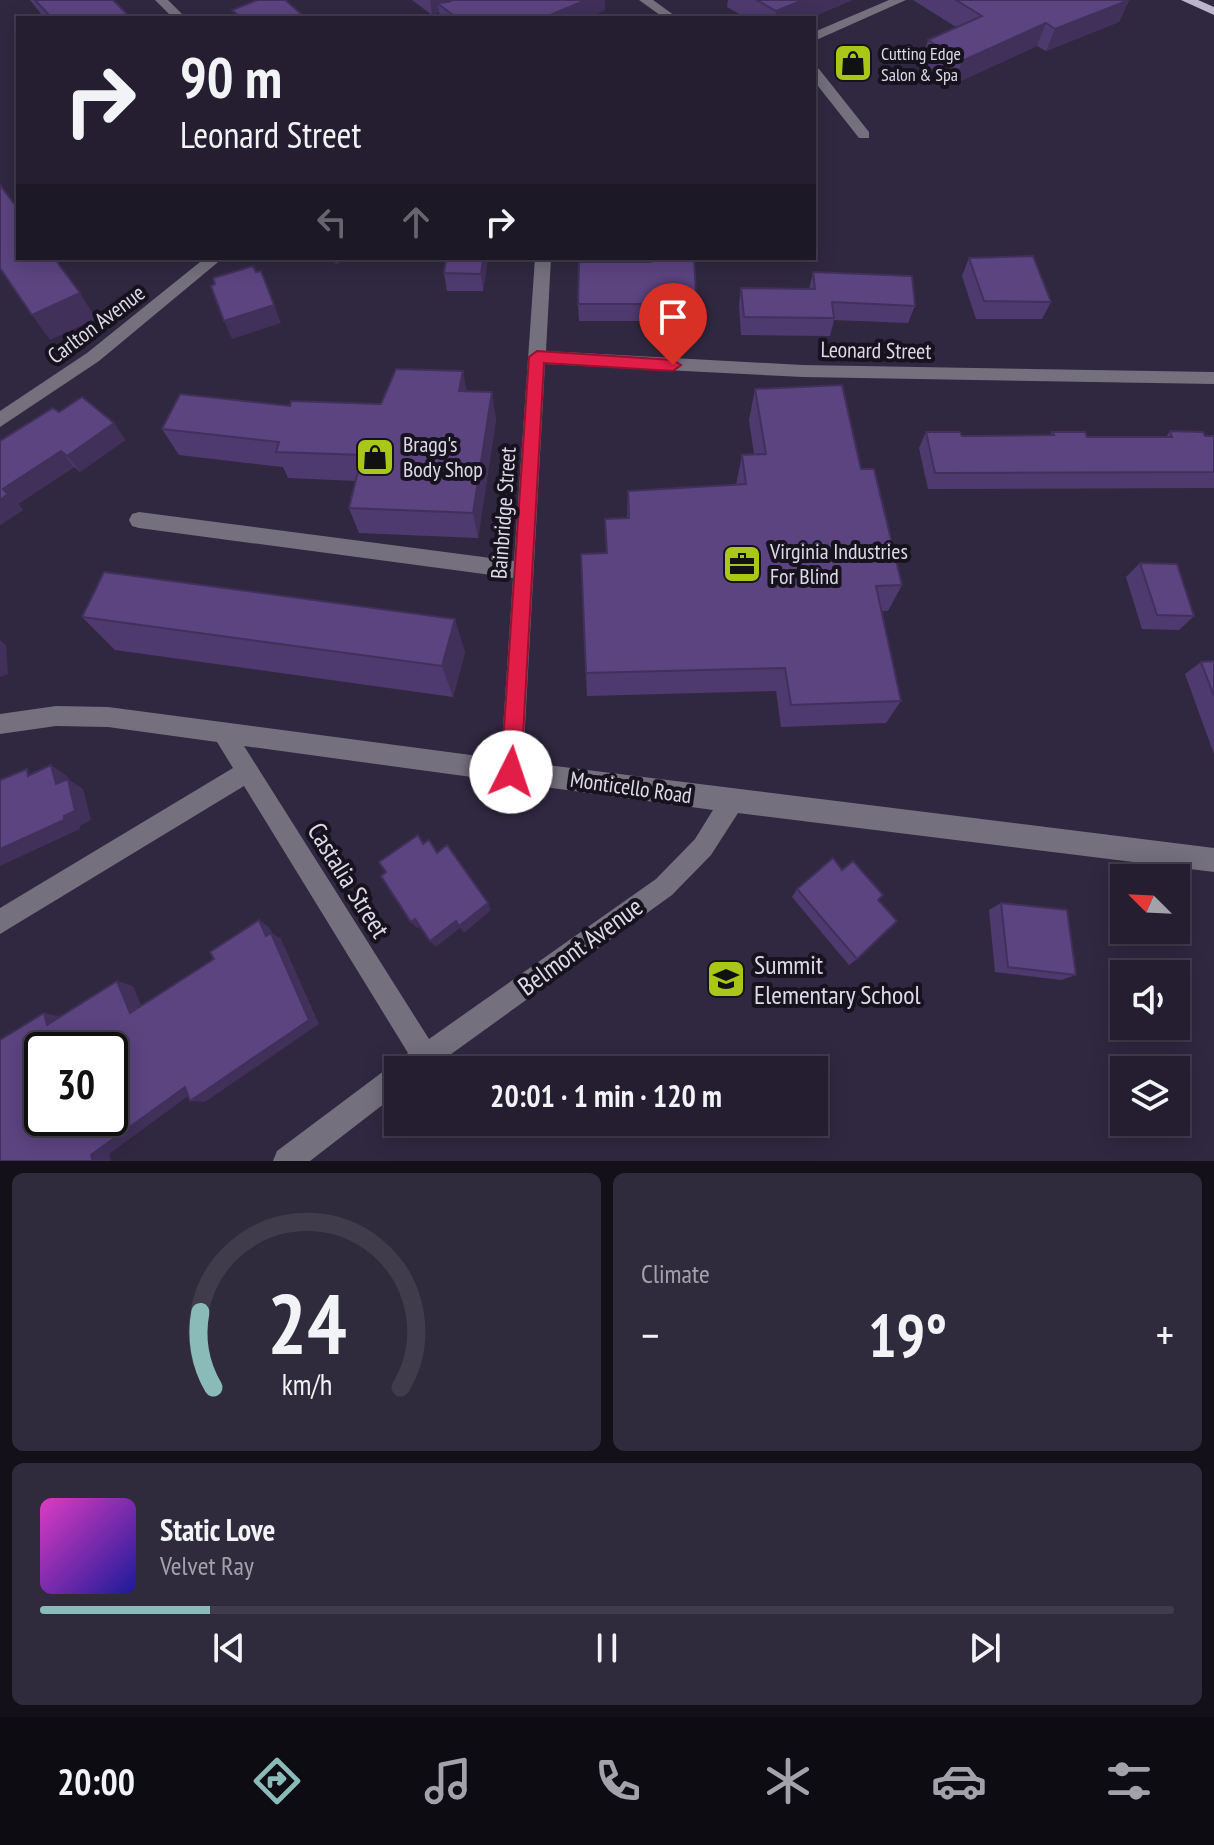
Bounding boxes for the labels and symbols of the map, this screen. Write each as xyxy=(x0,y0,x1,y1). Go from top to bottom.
shop icon: Cutting Edge Salon & Spa xyxy=(832,42,874,84)
place label: Cutting Edge Salon & Spa xyxy=(881,42,961,86)
street label: Carlton Avenue xyxy=(42,278,150,370)
pin xyxy=(639,283,707,365)
street label: Leonard Street xyxy=(820,335,932,365)
place label: Bragg's Body Shop xyxy=(403,430,483,483)
shop icon: Bragg's Body Shop xyxy=(354,436,396,478)
street label: Bainbridge Street xyxy=(484,446,522,580)
place label: Virginia Industries For Blind xyxy=(769,537,908,590)
office icon: Virginia Industries For Blind xyxy=(721,543,763,585)
position arrow xyxy=(469,730,553,814)
street label: Monticello Road xyxy=(568,765,694,809)
street label: Castalia Street xyxy=(301,816,397,944)
north arrow xyxy=(1110,864,1190,944)
street label: Belmont Avenue xyxy=(511,890,649,1002)
place label: Summit Elementary School xyxy=(754,948,921,1011)
school or university icon: Summit Elementary School xyxy=(705,958,747,1000)
speed limit sign: 30 xyxy=(24,1032,128,1136)

